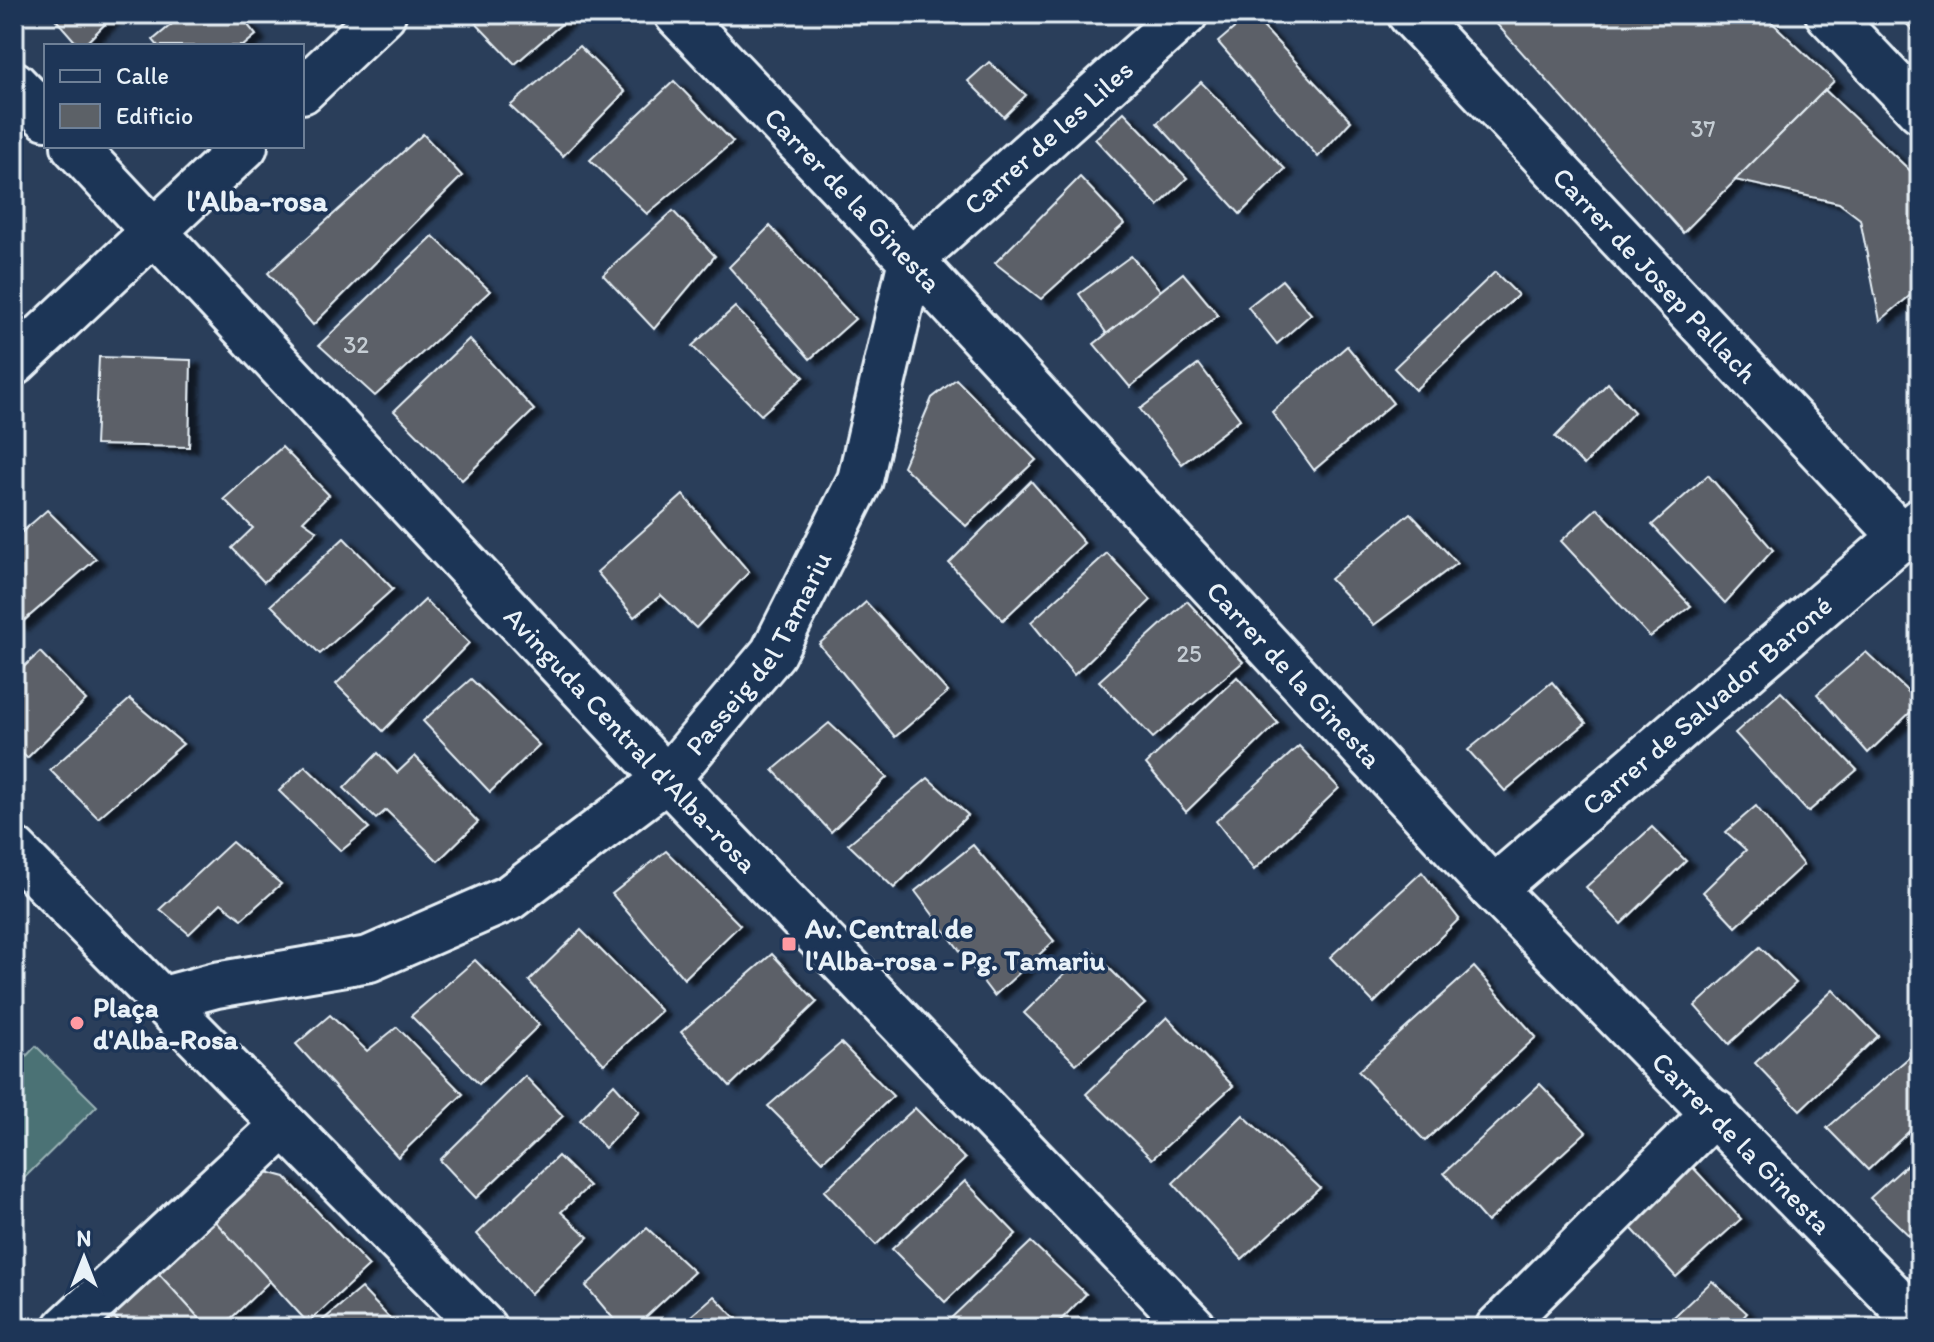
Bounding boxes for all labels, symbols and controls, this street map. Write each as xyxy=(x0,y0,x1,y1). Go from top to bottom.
legend xyxy=(44,44,304,148)
street label: Carrer de les Liles xyxy=(957,52,1140,222)
text: Calle xyxy=(116,61,169,90)
street label: Carrer de la Ginesta xyxy=(758,100,949,300)
text: Edificio xyxy=(116,101,193,130)
house number: 37 xyxy=(1691,114,1716,143)
street label: Carrer de Josep Pallach xyxy=(1546,160,1765,390)
district label: l'Alba-rosa xyxy=(186,182,328,219)
house number: 32 xyxy=(343,330,369,359)
street label: Passeig del Tamariu xyxy=(677,546,838,762)
street label: Carrer de la Ginesta xyxy=(1200,574,1390,775)
street label: Carrer de Salvador Baroné xyxy=(1575,588,1839,822)
street label: Avinguda Central d'Alba-rosa xyxy=(497,599,765,880)
house number: 25 xyxy=(1176,639,1202,668)
place label: Av. Central de l'Alba-rosa - Pg. Tamariu xyxy=(804,911,1105,977)
marker: Av. Central de l'Alba-rosa - Pg. Tamariu xyxy=(780,935,798,953)
place label: Plaça d'Alba-Rosa xyxy=(93,990,239,1056)
marker: Plaça d'Alba-Rosa xyxy=(68,1014,86,1032)
street label: Carrer de la Ginesta xyxy=(1645,1044,1839,1241)
north arrow xyxy=(44,1218,124,1298)
text: N xyxy=(77,1225,91,1252)

